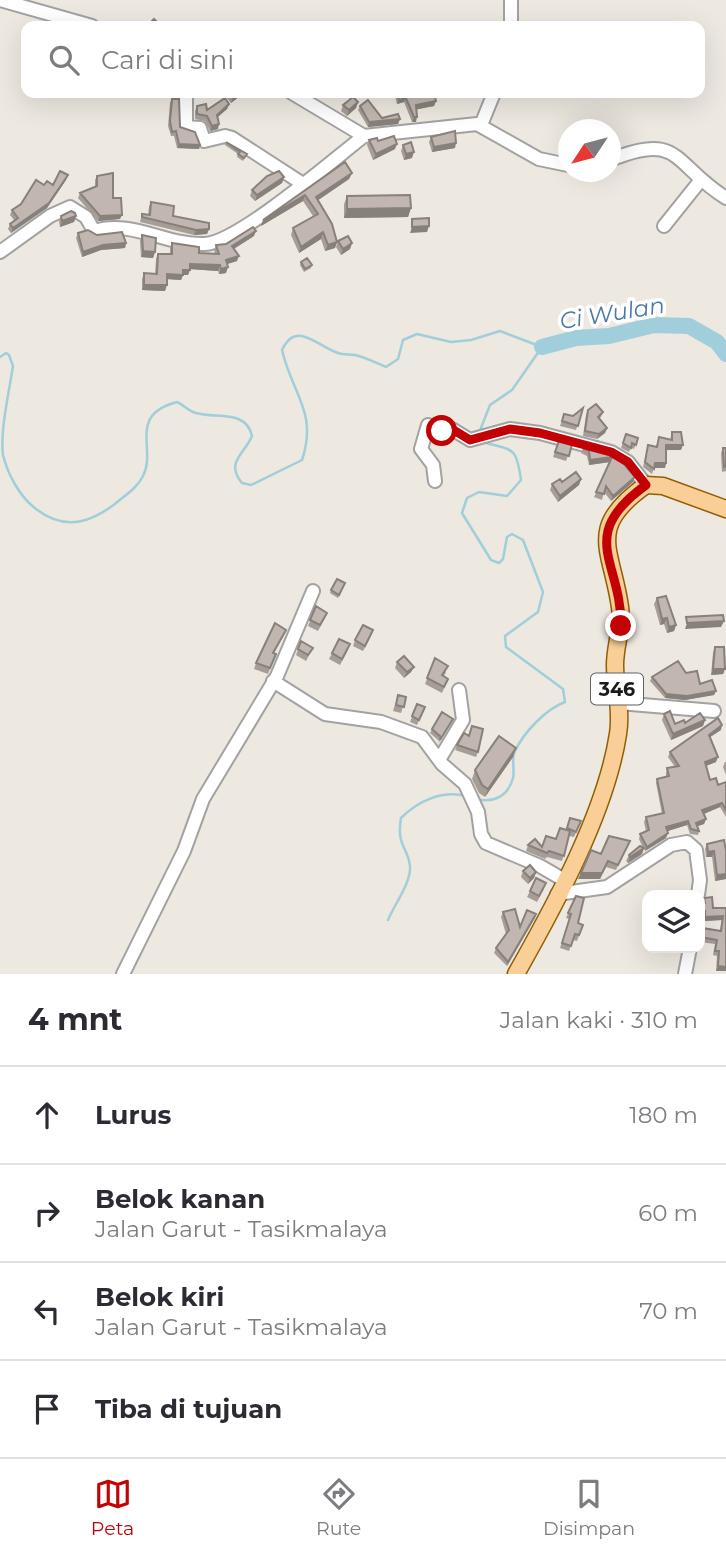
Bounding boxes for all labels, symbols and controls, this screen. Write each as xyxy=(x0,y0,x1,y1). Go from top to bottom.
search box xyxy=(21,21,705,98)
icon: search xyxy=(45,41,83,79)
text: Cari di sini xyxy=(101,44,234,76)
north arrow xyxy=(558,119,621,182)
water label: Ci Wulan xyxy=(558,291,666,335)
route start xyxy=(426,415,457,446)
route end xyxy=(605,610,636,641)
road number: 346 xyxy=(591,674,643,704)
map controls xyxy=(642,890,705,953)
button: layers xyxy=(642,890,705,953)
text: 4 mnt xyxy=(28,1001,122,1038)
text: Jalan kaki · 310 m xyxy=(500,1006,698,1034)
icon: ahead xyxy=(28,1096,66,1134)
text: Lurus xyxy=(95,1099,171,1131)
text: 180 m xyxy=(629,1101,698,1129)
text: Belok kanan xyxy=(95,1183,265,1215)
icon: right xyxy=(28,1194,66,1232)
text: 60 m xyxy=(638,1199,698,1227)
text: Jalan Garut - Tasikmalaya xyxy=(95,1215,388,1243)
text: Belok kiri xyxy=(95,1281,224,1313)
icon: left xyxy=(28,1292,66,1330)
text: 70 m xyxy=(639,1297,698,1325)
text: Jalan Garut - Tasikmalaya xyxy=(95,1313,388,1341)
icon: arrive xyxy=(28,1390,66,1428)
text: Tiba di tujuan xyxy=(95,1393,282,1425)
tab: Peta xyxy=(91,1475,134,1540)
tab: Rute xyxy=(316,1475,361,1540)
tab: Disimpan xyxy=(543,1475,635,1540)

